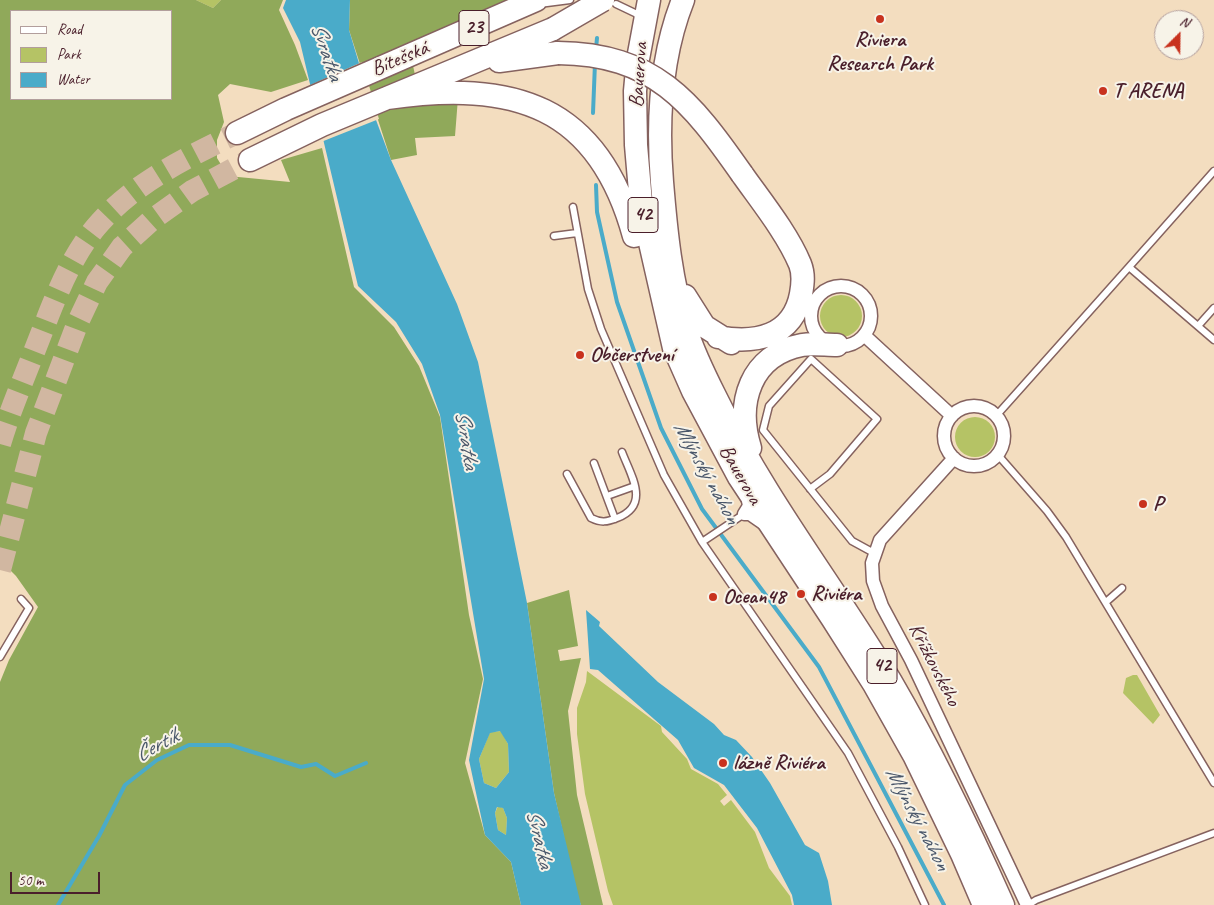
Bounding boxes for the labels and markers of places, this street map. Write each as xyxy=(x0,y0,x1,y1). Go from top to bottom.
marker: Riviera Research Park xyxy=(874,13,886,25)
place label: Riviera Research Park xyxy=(827,27,933,77)
place label: T ARENA xyxy=(1113,78,1184,104)
marker: T ARENA xyxy=(1097,85,1109,97)
place label: Občerstvení xyxy=(590,342,674,368)
marker: Občerstvení xyxy=(574,349,586,361)
place label: P xyxy=(1153,491,1163,517)
marker: P xyxy=(1137,498,1149,510)
place label: Riviéra xyxy=(811,581,861,607)
place label: Ocean48 xyxy=(723,584,785,610)
marker: Riviéra xyxy=(795,588,807,600)
marker: Ocean48 xyxy=(707,591,719,603)
place label: lázně Riviéra xyxy=(733,750,825,776)
marker: lázně Riviéra xyxy=(717,757,729,769)

